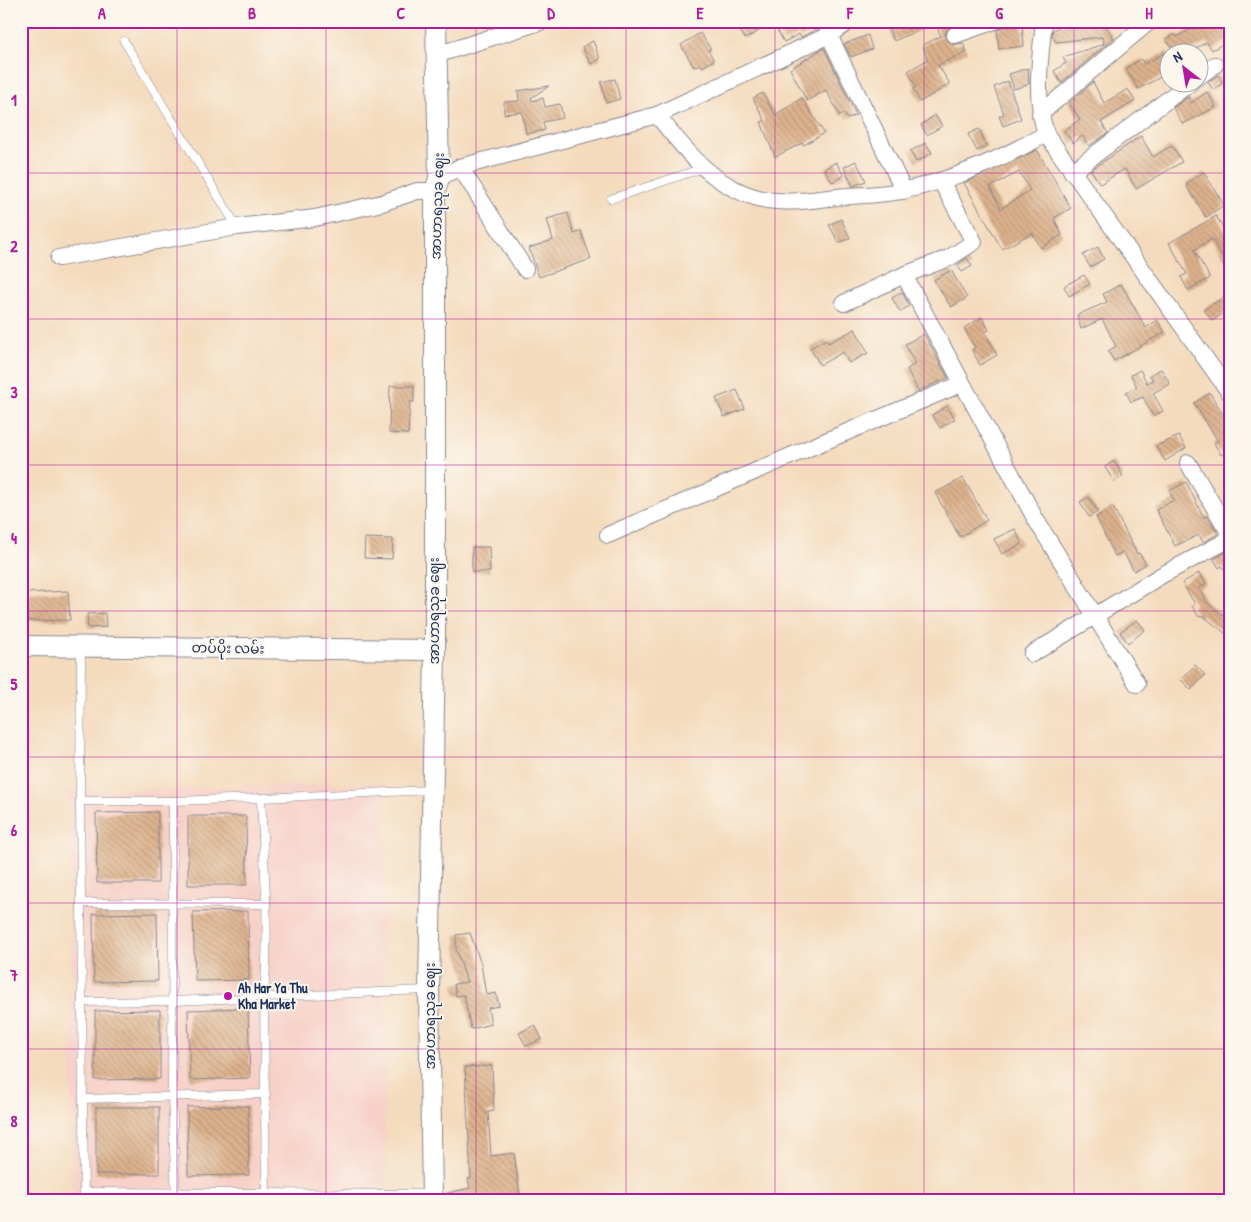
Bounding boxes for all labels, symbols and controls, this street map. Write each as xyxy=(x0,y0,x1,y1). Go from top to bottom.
text: A xyxy=(98,2,106,24)
text: B xyxy=(248,2,256,24)
text: C xyxy=(397,2,406,24)
text: D xyxy=(547,2,555,24)
text: E xyxy=(696,2,704,24)
text: F xyxy=(846,2,854,24)
text: G xyxy=(995,2,1003,24)
text: H xyxy=(1145,2,1153,24)
north arrow xyxy=(1158,42,1208,92)
text: N xyxy=(1169,46,1186,66)
text: 1 xyxy=(11,89,17,111)
street label: အာဟာရသုခ ဈေး xyxy=(425,152,451,260)
text: 2 xyxy=(10,235,18,257)
text: 3 xyxy=(10,381,18,403)
text: 4 xyxy=(11,527,17,549)
street label: အာဟာရသုခ ဈေး xyxy=(424,557,446,665)
street label: တပ်ပိုး လမ်း xyxy=(191,637,265,661)
text: 5 xyxy=(11,673,18,695)
text: 6 xyxy=(11,819,18,841)
street label: အာဟာရသုခ ဈေး xyxy=(420,962,442,1070)
text: 7 xyxy=(9,964,18,986)
place label: Ah Har Ya Thu Kha Market xyxy=(238,978,308,1013)
marker: Ah Har Ya Thu Kha Market xyxy=(222,990,234,1002)
text: 8 xyxy=(11,1110,18,1132)

